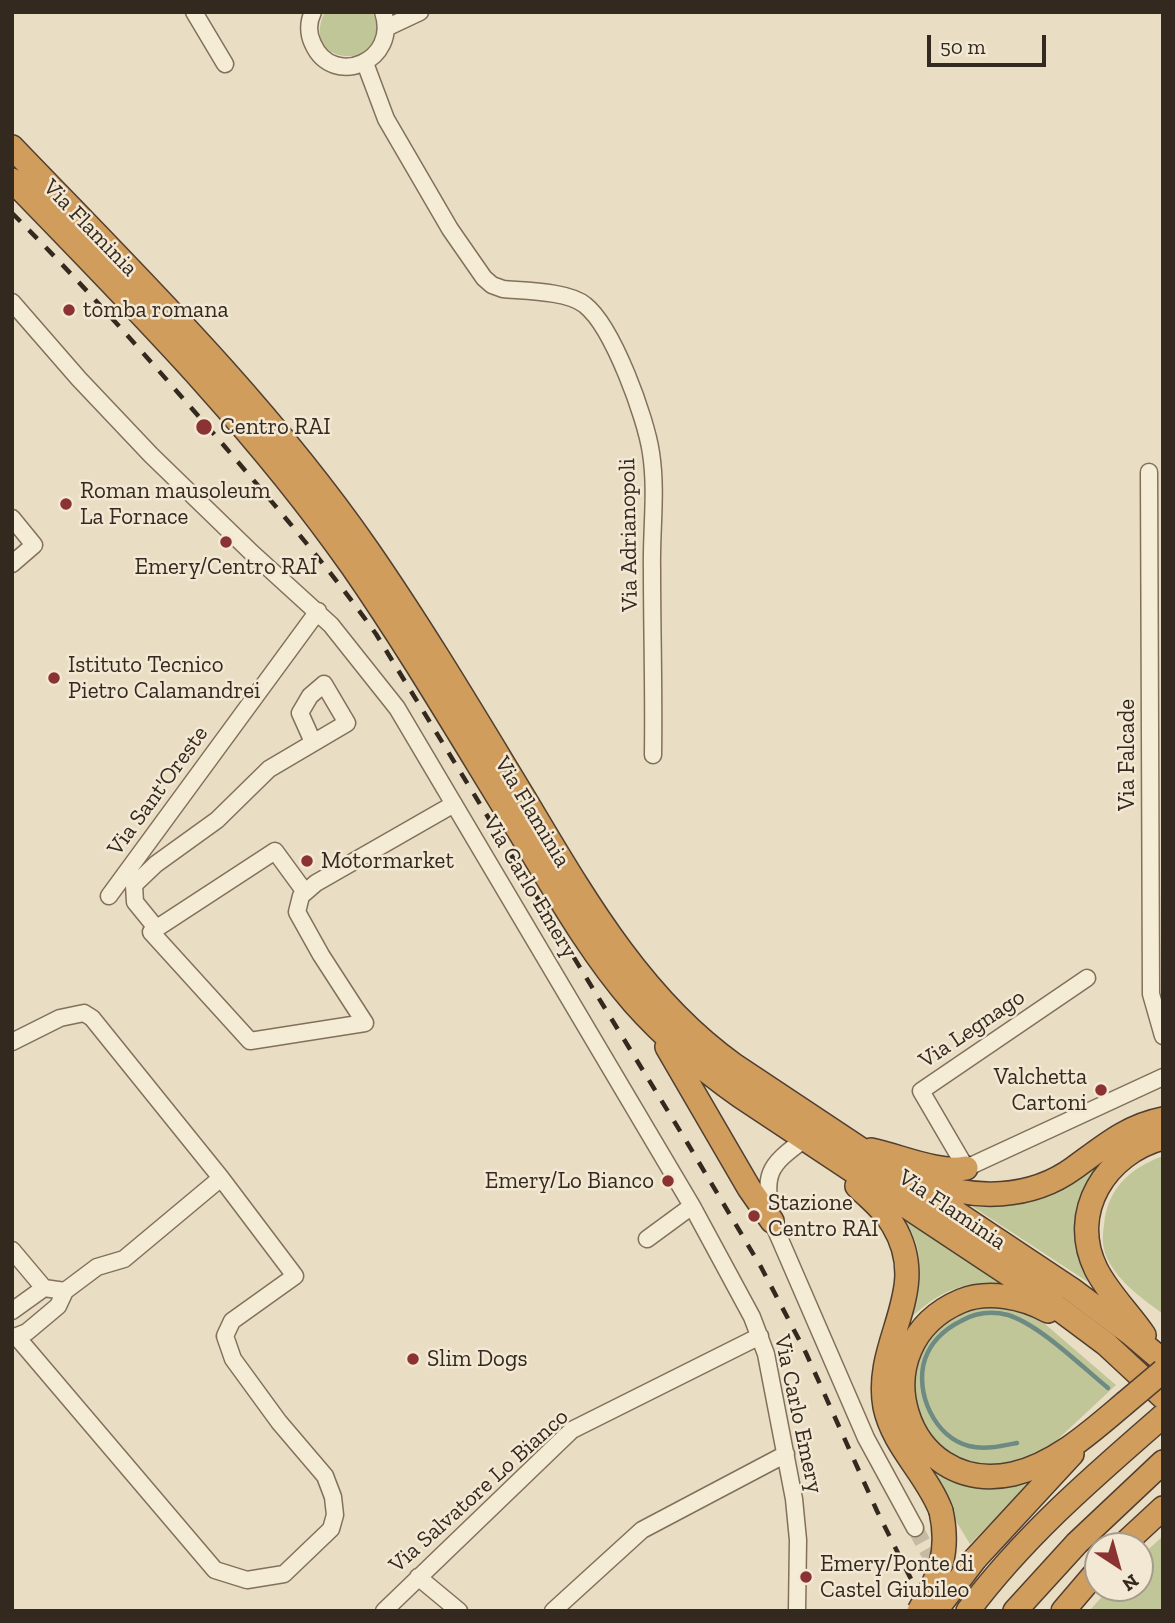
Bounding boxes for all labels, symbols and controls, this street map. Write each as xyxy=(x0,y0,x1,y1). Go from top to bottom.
scale bar xyxy=(930,21,1049,65)
text: 50 m xyxy=(940,34,986,59)
street label: Via Flaminia xyxy=(37,174,143,282)
place label: tomba romana xyxy=(83,296,228,324)
marker: tomba romana xyxy=(61,302,77,318)
place label: Centro RAI xyxy=(220,413,331,441)
marker: Centro RAI xyxy=(194,417,214,437)
street label: Via Adrianopoli xyxy=(614,458,644,612)
place label: Roman mausoleum La Fornace xyxy=(80,477,270,531)
marker: Roman mausoleum La Fornace xyxy=(58,496,74,512)
marker: Emery/Centro RAI xyxy=(218,534,234,550)
place label: Emery/Centro RAI xyxy=(135,553,317,581)
place label: Istituto Tecnico Pietro Calamandrei xyxy=(68,651,261,705)
marker: Istituto Tecnico Pietro Calamandrei xyxy=(46,670,62,686)
street label: Via Falcade xyxy=(1113,699,1141,811)
street label: Via Sant'Oreste xyxy=(102,721,214,861)
street label: Via Flaminia xyxy=(488,752,576,872)
street label: Via Carlo Emery xyxy=(477,811,583,963)
place label: Motormarket xyxy=(321,847,454,875)
marker: Motormarket xyxy=(299,853,315,869)
street label: Via Legnago xyxy=(914,983,1030,1075)
place label: Valchetta Cartoni xyxy=(994,1063,1087,1117)
marker: Valchetta Cartoni xyxy=(1093,1082,1109,1098)
street label: Via Flaminia xyxy=(893,1164,1011,1256)
place label: Emery/Lo Bianco xyxy=(485,1167,654,1195)
marker: Emery/Lo Bianco xyxy=(660,1173,676,1189)
place label: Stazione Centro RAI xyxy=(768,1189,879,1243)
marker: Stazione Centro RAI xyxy=(746,1208,762,1224)
street label: Via Carlo Emery xyxy=(768,1332,828,1496)
place label: Slim Dogs xyxy=(427,1345,528,1373)
marker: Slim Dogs xyxy=(405,1351,421,1367)
street label: Via Salvatore Lo Bianco xyxy=(384,1403,574,1579)
north arrow xyxy=(1084,1532,1154,1602)
place label: Emery/Ponte di Castel Giubileo xyxy=(820,1550,974,1604)
marker: Emery/Ponte di Castel Giubileo xyxy=(798,1569,814,1585)
text: N xyxy=(1118,1569,1143,1596)

